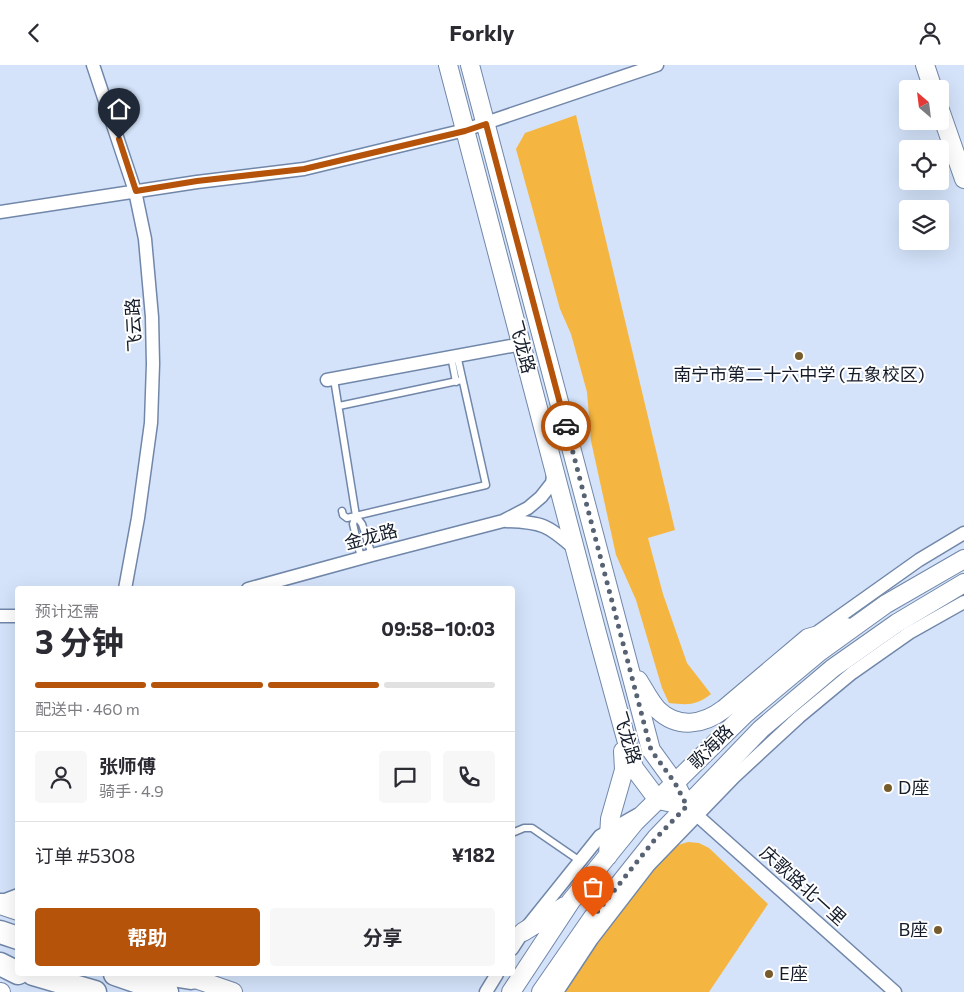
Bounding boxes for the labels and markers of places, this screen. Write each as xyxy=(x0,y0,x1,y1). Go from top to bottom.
pin xyxy=(98,88,140,139)
marker: 南宁市第二十六中学 (五象校区) xyxy=(793,350,805,362)
place label: 南宁市第二十六中学 (五象校区) xyxy=(673,363,925,385)
place label: D座 xyxy=(898,776,929,798)
marker: D座 xyxy=(882,782,894,794)
pin xyxy=(572,866,614,917)
place label: B座 xyxy=(898,918,928,940)
marker: B座 xyxy=(932,924,944,936)
place label: E座 xyxy=(779,962,808,984)
marker: E座 xyxy=(763,968,775,980)

